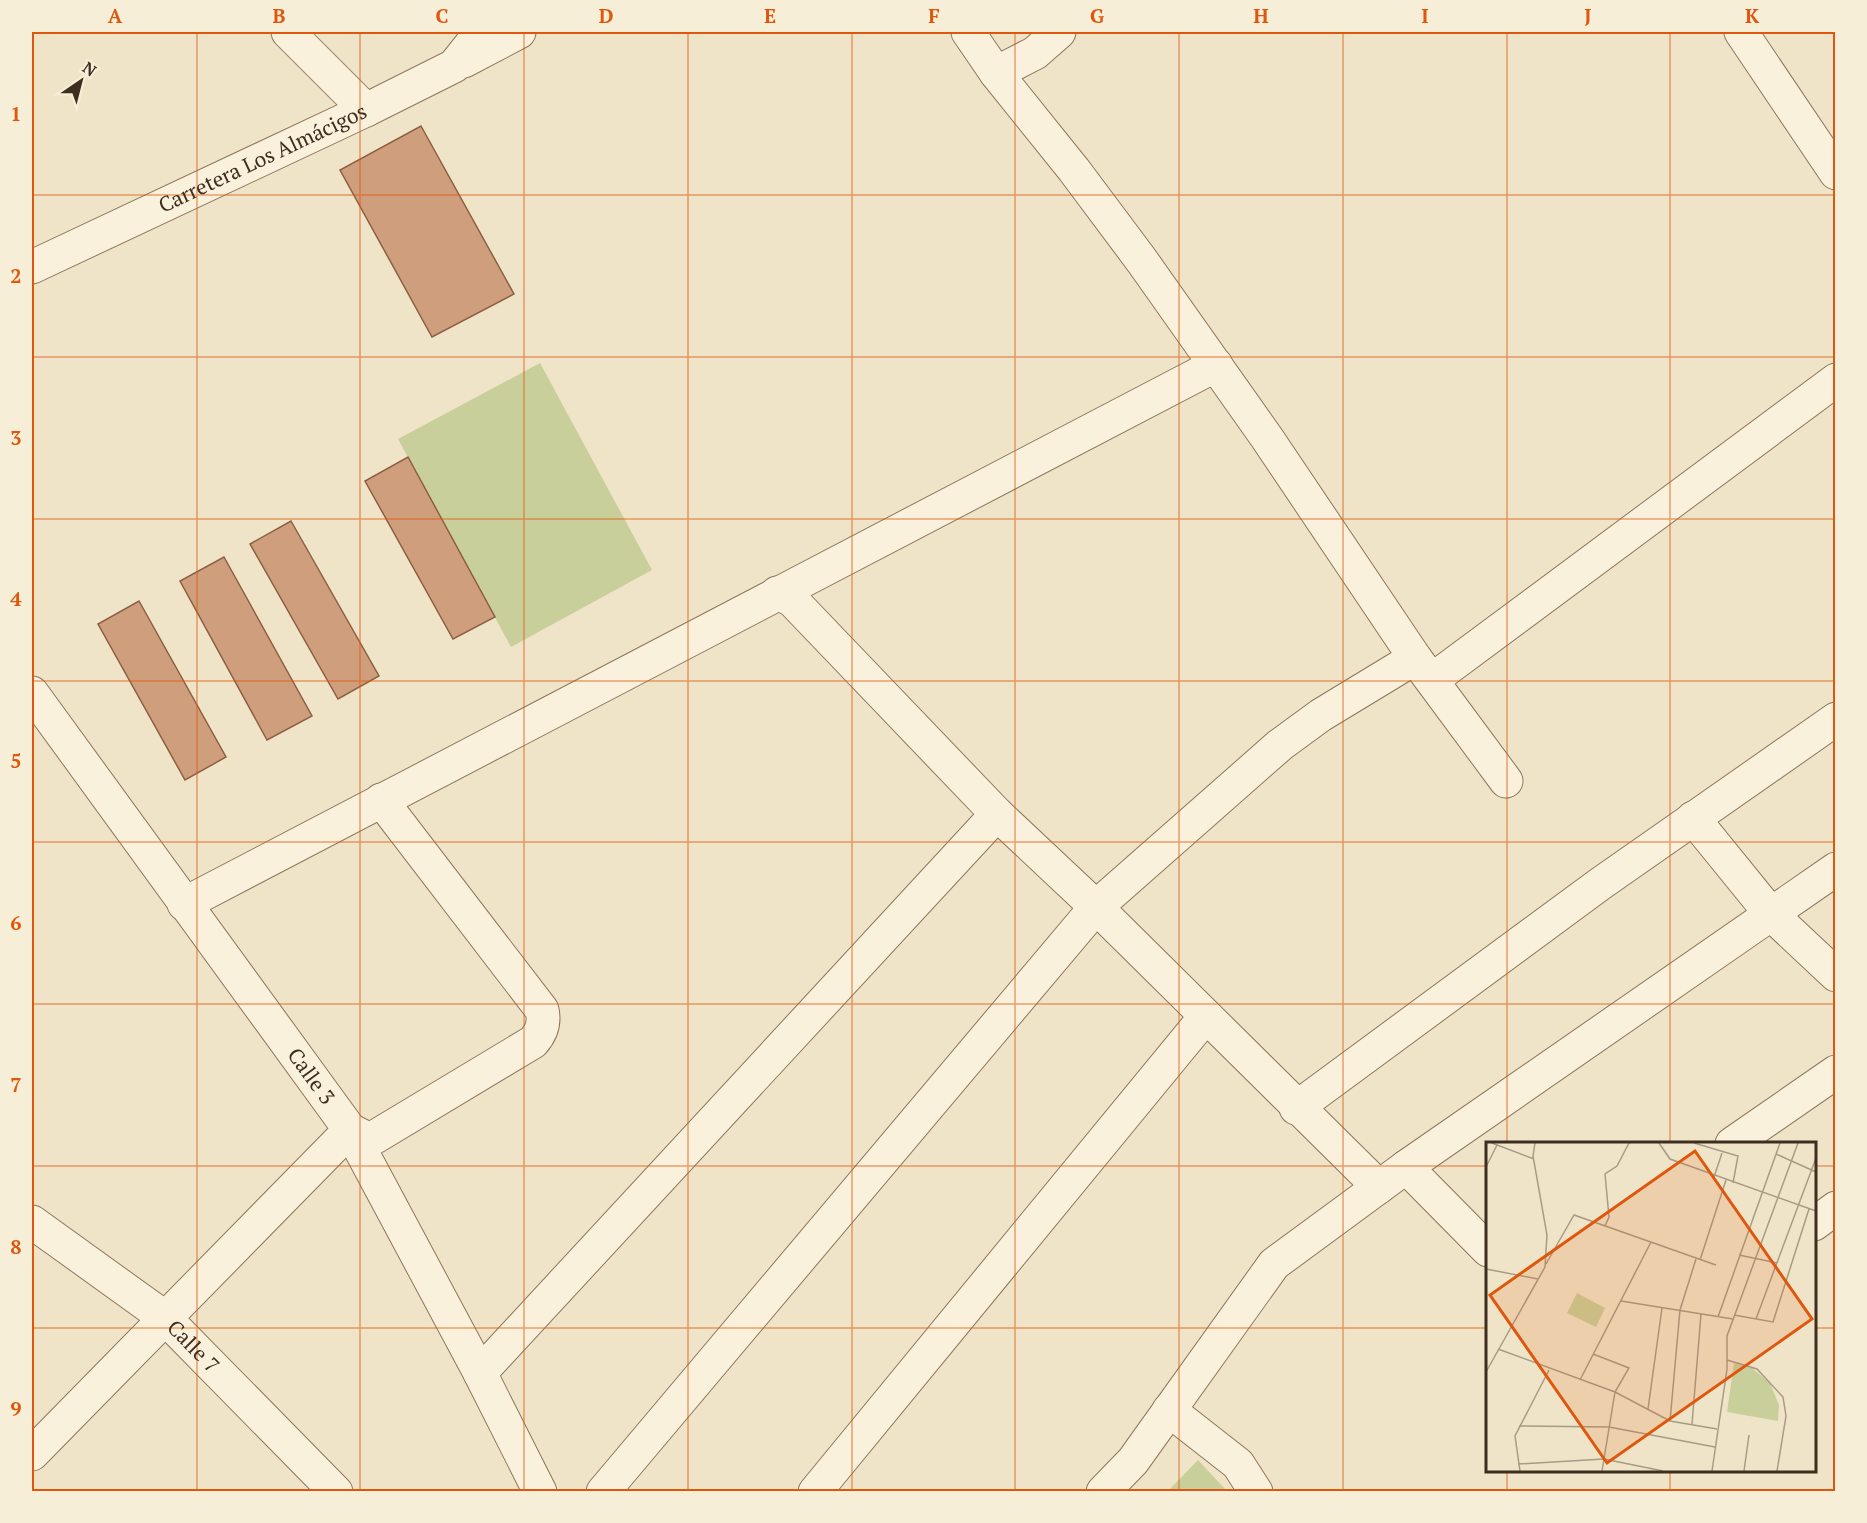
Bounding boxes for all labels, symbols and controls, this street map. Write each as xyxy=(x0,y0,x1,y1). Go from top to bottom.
text: A xyxy=(108,2,123,29)
text: B xyxy=(273,2,286,29)
text: C xyxy=(435,2,449,29)
text: D xyxy=(599,2,613,29)
text: E xyxy=(764,2,776,29)
text: F xyxy=(928,2,940,29)
text: G xyxy=(1090,2,1104,29)
text: H xyxy=(1253,2,1269,29)
text: I xyxy=(1421,2,1429,29)
text: J xyxy=(1584,2,1592,29)
text: K xyxy=(1745,2,1760,29)
north arrow xyxy=(51,51,111,111)
text: N xyxy=(78,56,101,81)
street label: Carretera Los Almácigos xyxy=(154,97,371,219)
text: 1 xyxy=(10,100,22,127)
text: 2 xyxy=(10,262,22,289)
text: 3 xyxy=(10,424,22,451)
text: 4 xyxy=(10,585,22,612)
text: 5 xyxy=(10,747,22,774)
text: 6 xyxy=(10,909,22,936)
street label: Calle 3 xyxy=(282,1042,342,1110)
text: 7 xyxy=(10,1071,22,1098)
inset map xyxy=(1486,1142,1816,1472)
text: 8 xyxy=(10,1233,22,1260)
street label: Calle 7 xyxy=(161,1313,226,1378)
text: 9 xyxy=(10,1395,22,1422)

